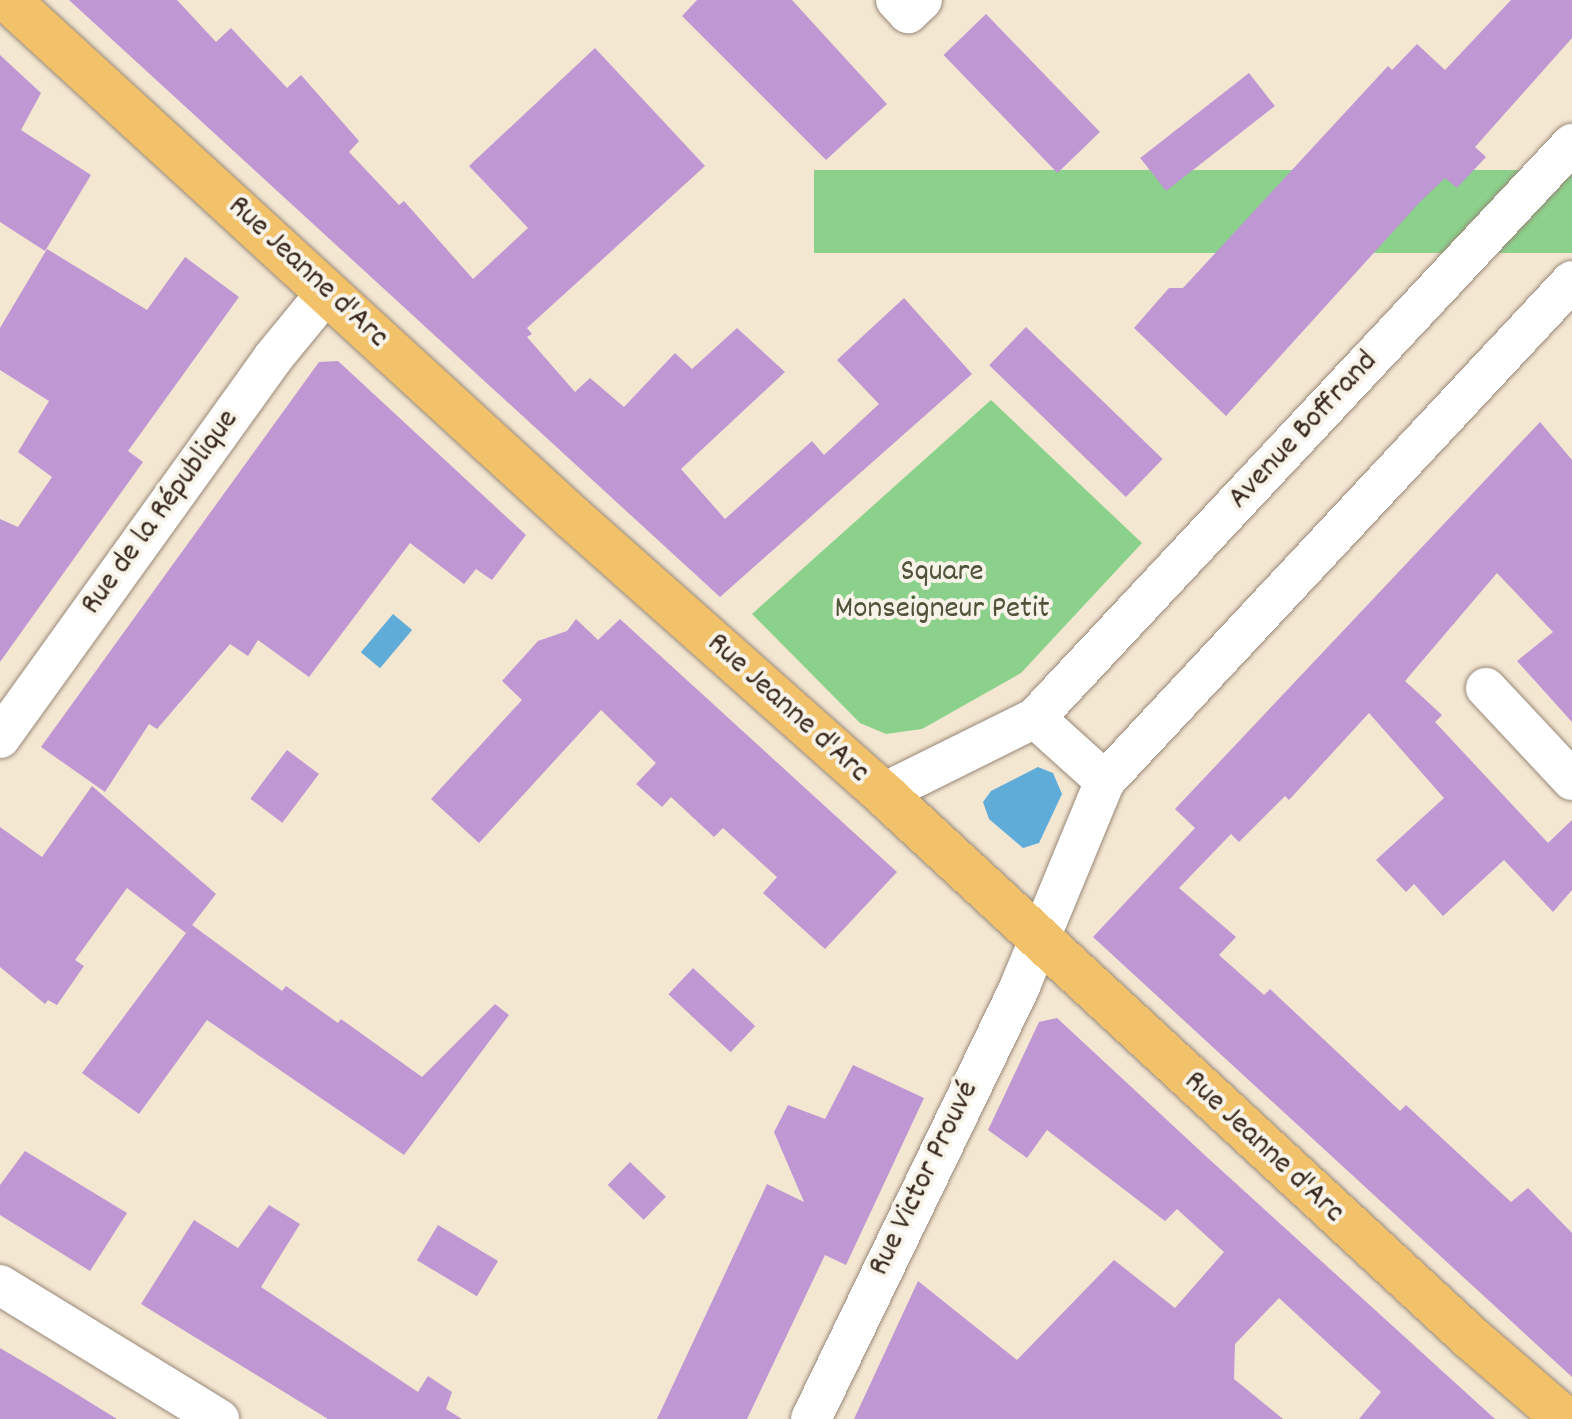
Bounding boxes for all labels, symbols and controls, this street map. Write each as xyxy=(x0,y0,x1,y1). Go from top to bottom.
street label: Rue Jeanne d'Arc xyxy=(219,189,395,357)
street label: Avenue Boffrand xyxy=(1221,344,1387,518)
street label: Rue de la République xyxy=(74,403,248,623)
park label: Square Monseigneur Petit xyxy=(834,555,1050,630)
street label: Rue Jeanne d'Arc xyxy=(698,626,876,792)
street label: Rue Jeanne d'Arc xyxy=(1175,1064,1351,1232)
street label: Rue Victor Prouvé xyxy=(861,1075,989,1283)

